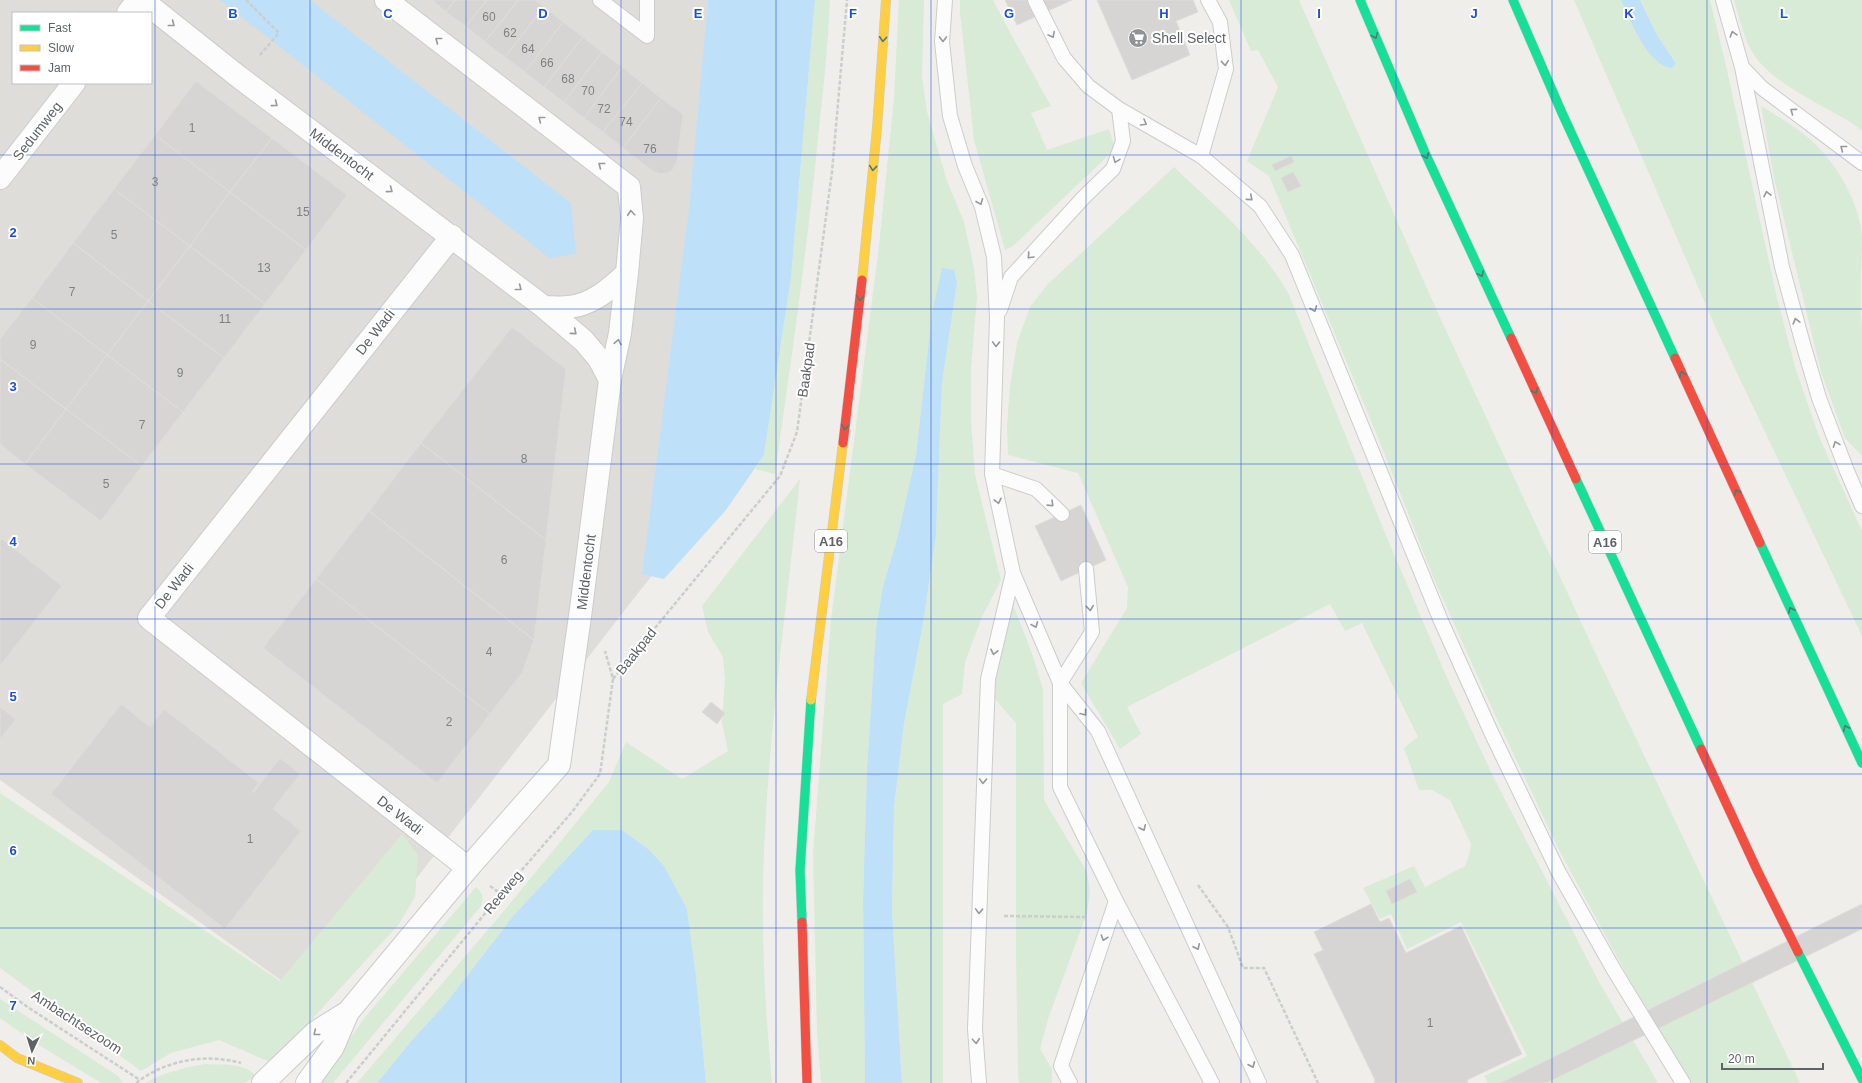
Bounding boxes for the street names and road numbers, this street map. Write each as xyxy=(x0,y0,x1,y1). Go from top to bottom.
street label: Sedumweg xyxy=(9,98,65,164)
street label: Middentocht xyxy=(307,125,377,183)
street label: De Wadi xyxy=(352,306,398,358)
street label: Baakpad xyxy=(794,342,818,398)
road number: A16 xyxy=(815,530,847,552)
road number: A16 xyxy=(1589,531,1621,553)
street label: Middentocht xyxy=(573,533,599,611)
street label: De Wadi xyxy=(151,560,197,612)
street label: Baakpad xyxy=(612,624,660,678)
street label: De Wadi xyxy=(374,792,426,838)
street label: Reeweg xyxy=(480,867,526,917)
street label: Ambachtsezoom xyxy=(29,987,125,1057)

